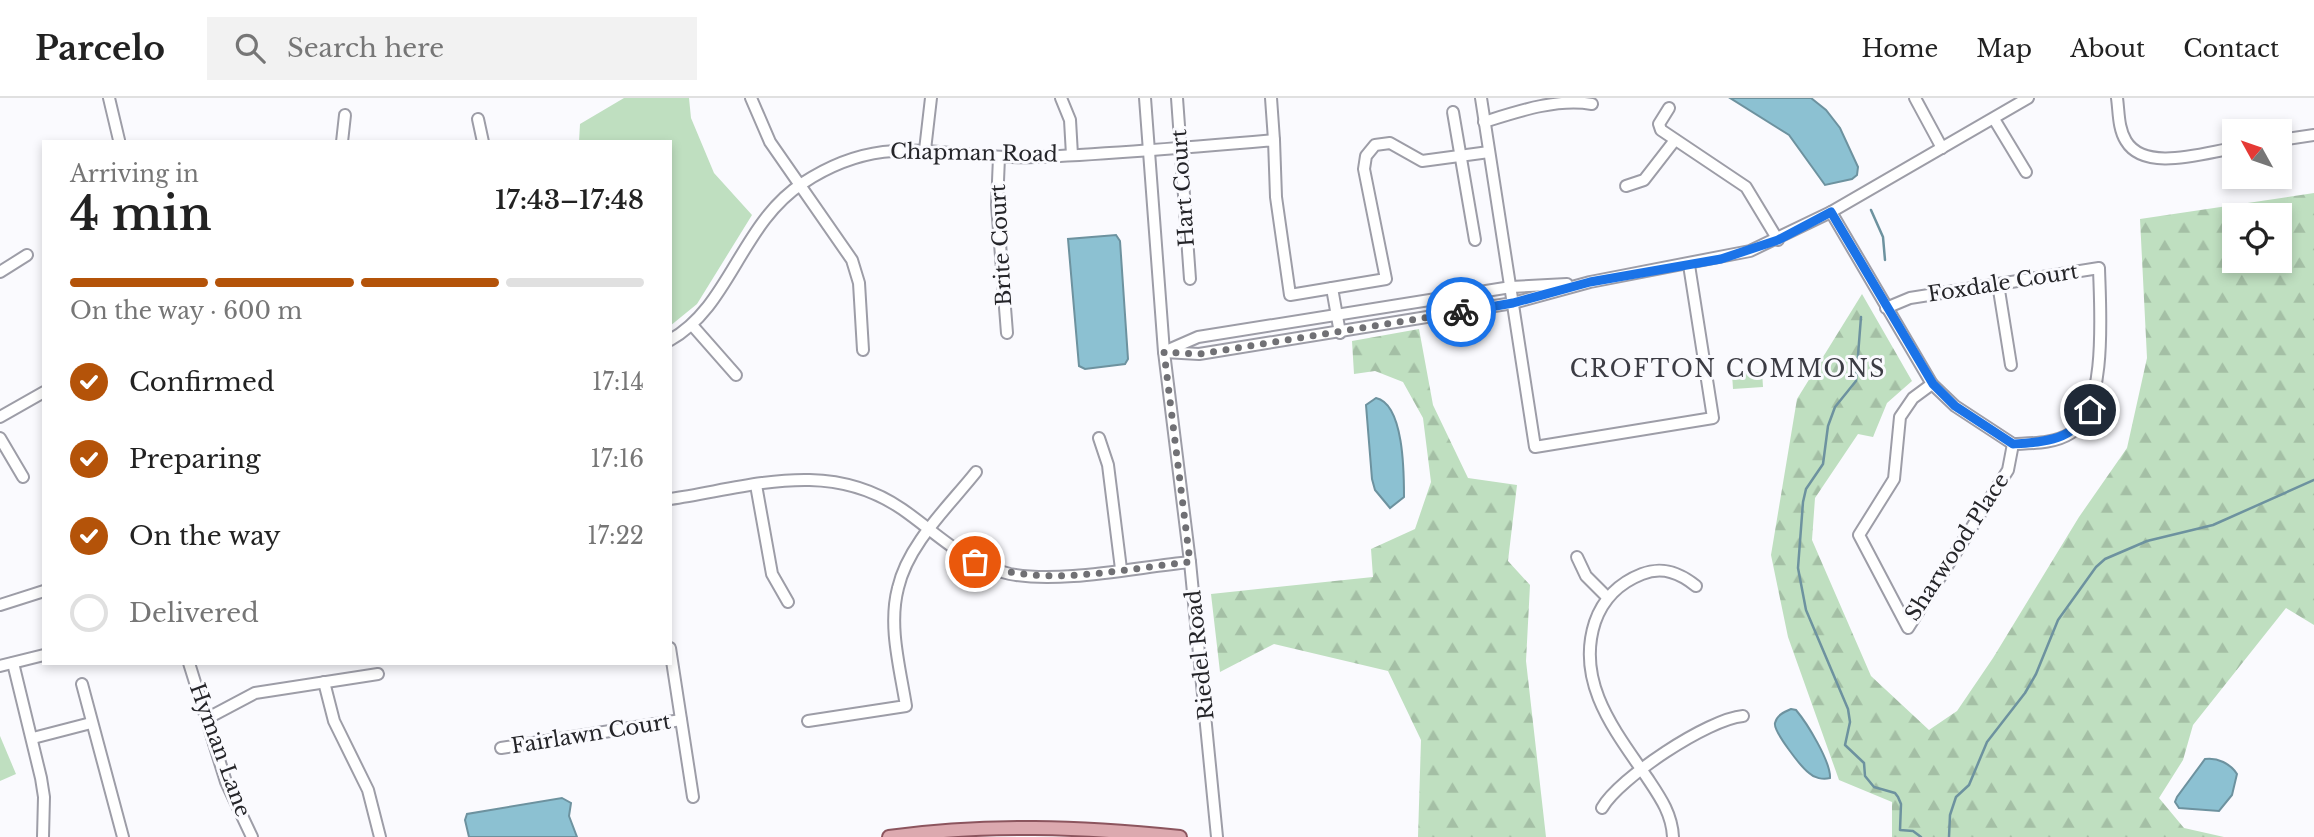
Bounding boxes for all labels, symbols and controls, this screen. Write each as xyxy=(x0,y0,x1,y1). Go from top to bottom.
search box xyxy=(207,17,697,80)
text: Parcelo xyxy=(35,28,165,69)
icon: search xyxy=(231,29,269,67)
text: Search here xyxy=(287,32,444,64)
text: Home xyxy=(1862,34,1938,63)
text: Map xyxy=(1976,34,2032,63)
text: About xyxy=(2070,34,2145,63)
text: Contact xyxy=(2183,34,2279,63)
north arrow xyxy=(2222,119,2292,189)
map controls xyxy=(2222,119,2292,273)
street label: Hart Court xyxy=(1166,128,1200,248)
street label: Chapman Road xyxy=(890,139,1058,167)
text: Arriving in xyxy=(70,160,199,188)
street label: Brite Court xyxy=(985,183,1017,307)
text: 17:43–17:48 xyxy=(495,184,644,216)
text: 4 min xyxy=(70,185,212,242)
button: locate xyxy=(2222,203,2292,273)
street label: Foxdale Court xyxy=(1926,258,2080,308)
courier xyxy=(1426,277,1496,347)
icon: bike xyxy=(1442,293,1480,331)
text: On the way · 600 m xyxy=(70,297,302,325)
district label: CROFTON COMMONS xyxy=(1570,355,1886,383)
icon: check xyxy=(70,363,108,401)
text: Confirmed xyxy=(129,366,274,398)
text: 17:14 xyxy=(592,368,644,396)
pin xyxy=(2060,380,2120,440)
icon: home xyxy=(2071,391,2109,429)
icon: check xyxy=(70,440,108,478)
text: Preparing xyxy=(129,443,261,475)
text: 17:16 xyxy=(591,445,644,473)
street label: Sharwood Place xyxy=(1900,468,2014,626)
icon: check xyxy=(70,517,108,555)
text: On the way xyxy=(129,520,281,552)
text: 17:22 xyxy=(587,522,644,550)
pin xyxy=(945,532,1005,592)
icon: bag xyxy=(956,543,994,581)
street label: Riedel Road xyxy=(1180,589,1220,721)
text: Delivered xyxy=(129,597,259,629)
street label: Hyman Lane xyxy=(184,680,256,820)
street label: Fairlawn Court xyxy=(509,709,673,759)

